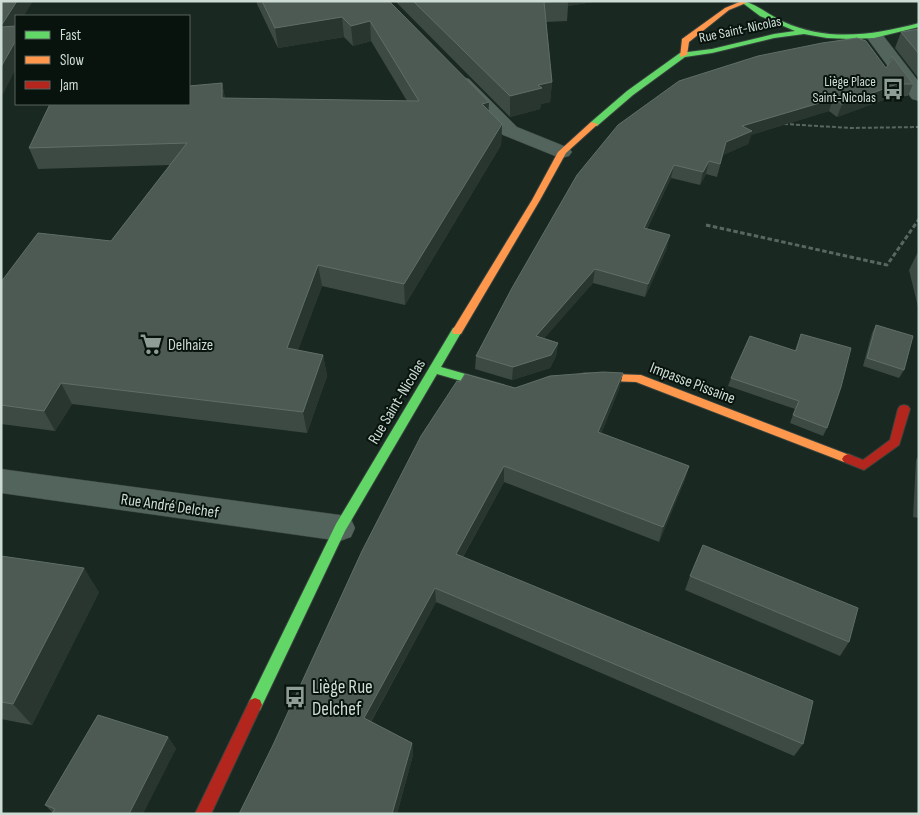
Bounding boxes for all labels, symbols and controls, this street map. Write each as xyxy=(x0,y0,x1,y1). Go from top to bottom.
street label: Rue Saint-Nicolas xyxy=(697,12,783,47)
legend xyxy=(15,15,190,105)
text: Fast xyxy=(60,26,82,45)
text: Slow xyxy=(60,51,84,70)
place label: Liège Place Saint-Nicolas xyxy=(812,73,876,106)
text: Jam xyxy=(59,76,78,95)
bus stop icon: Liège Place Saint-Nicolas xyxy=(880,76,906,102)
supermarket icon: Delhaize xyxy=(138,331,164,357)
place label: Delhaize xyxy=(168,336,213,355)
street label: Rue Saint-Nicolas xyxy=(364,356,430,448)
street label: Impasse Pissaine xyxy=(647,358,738,408)
street label: Rue André Delchef xyxy=(120,490,220,523)
place label: Liège Rue Delchef xyxy=(312,676,373,721)
bus stop icon: Liège Rue Delchef xyxy=(282,684,308,710)

